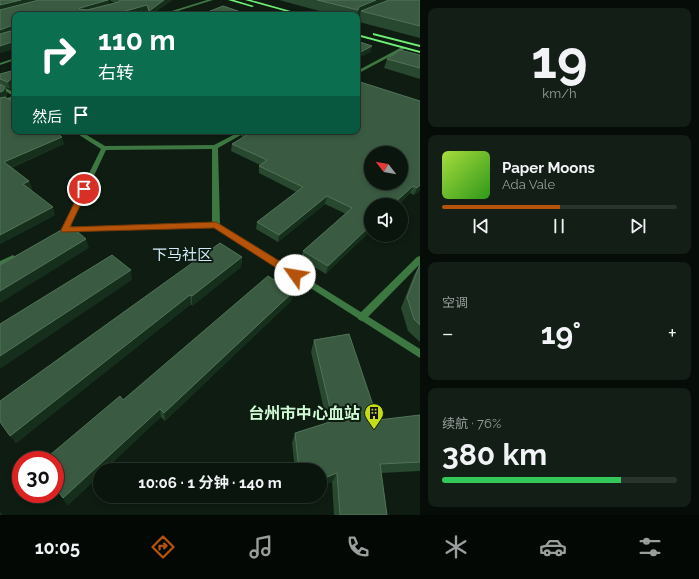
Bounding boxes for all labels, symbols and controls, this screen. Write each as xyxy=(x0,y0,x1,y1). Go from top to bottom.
text: 110 m xyxy=(98,24,176,57)
icon: right xyxy=(32,28,84,80)
text: 19 xyxy=(531,29,588,90)
text: 右转 xyxy=(98,62,134,83)
text: km/h xyxy=(542,86,577,101)
icon: arrive xyxy=(70,104,92,126)
text: 然后 xyxy=(32,108,62,126)
north arrow xyxy=(364,146,408,190)
map controls xyxy=(364,146,408,242)
text: Paper Moons xyxy=(502,159,595,177)
pin xyxy=(67,172,101,206)
text: Ada Vale xyxy=(502,177,555,192)
icon: arrive xyxy=(73,178,95,200)
button: sound xyxy=(364,198,408,242)
icon: previous xyxy=(470,215,492,237)
icon: pause xyxy=(548,215,570,237)
icon: next xyxy=(627,215,649,237)
district label: 下马社区 xyxy=(152,246,212,264)
position arrow xyxy=(274,254,316,296)
text: 空调 xyxy=(442,295,468,310)
text: 19° xyxy=(541,316,581,351)
text: − xyxy=(442,320,454,346)
text: + xyxy=(668,320,677,346)
building icon: 台州市中心血站 xyxy=(363,402,385,430)
place label: 台州市中心血站 xyxy=(248,404,360,423)
text: 续航 · 76% xyxy=(442,416,501,431)
text: 380 km xyxy=(442,437,547,472)
speed limit sign: 30 xyxy=(12,451,64,503)
text: 10:06 · 1 分钟 · 140 m xyxy=(138,474,282,492)
icon: directions xyxy=(149,533,177,561)
icon: music xyxy=(247,533,275,561)
icon: phone xyxy=(344,533,372,561)
icon: climate xyxy=(442,533,470,561)
icon: car xyxy=(539,533,567,561)
icon: filters xyxy=(636,533,664,561)
text: 10:05 xyxy=(35,537,80,558)

